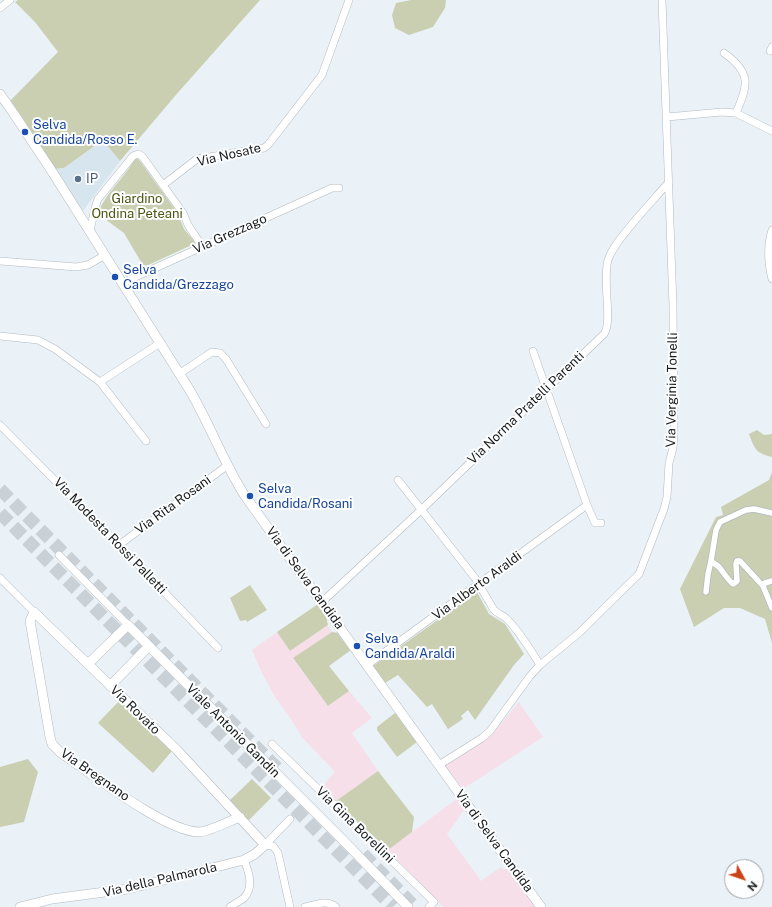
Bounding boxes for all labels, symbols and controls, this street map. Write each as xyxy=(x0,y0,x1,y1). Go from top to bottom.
place label: Selva Candida/Rosso E. xyxy=(33,117,137,148)
marker: Selva Candida/Rosso E. xyxy=(20,127,30,137)
street label: Via Nosate xyxy=(196,140,262,170)
place label: IP xyxy=(86,171,98,187)
marker: IP xyxy=(73,174,83,184)
park label: Giardino Ondina Peteani xyxy=(91,191,183,222)
street label: Via Grezzago xyxy=(191,211,269,257)
place label: Selva Candida/Grezzago xyxy=(123,262,234,293)
marker: Selva Candida/Grezzago xyxy=(110,272,120,282)
street label: Via Verginia Tonelli xyxy=(663,332,681,448)
street label: Via Norma Pratelli Parenti xyxy=(465,348,587,468)
street label: Via Rita Rosani xyxy=(132,472,214,538)
street label: Via Modesta Rossi Palletti xyxy=(50,475,170,597)
place label: Selva Candida/Rosani xyxy=(258,481,353,512)
marker: Selva Candida/Rosani xyxy=(245,491,255,501)
street label: Via di Selva Candida xyxy=(263,524,347,632)
street label: Via Alberto Araldi xyxy=(429,548,525,624)
place label: Selva Candida/Araldi xyxy=(365,631,455,662)
marker: Selva Candida/Araldi xyxy=(352,641,362,651)
street label: Viale Antonio Gandin xyxy=(183,681,283,781)
street label: Via Rovato xyxy=(107,682,163,738)
street label: Via Bregnano xyxy=(57,745,133,805)
street label: Via Gina Borellini xyxy=(313,784,397,866)
street label: Via di Selva Candida xyxy=(452,787,536,895)
street label: Via della Palmarola xyxy=(102,859,218,901)
north arrow xyxy=(724,859,764,899)
text: N xyxy=(745,879,760,893)

